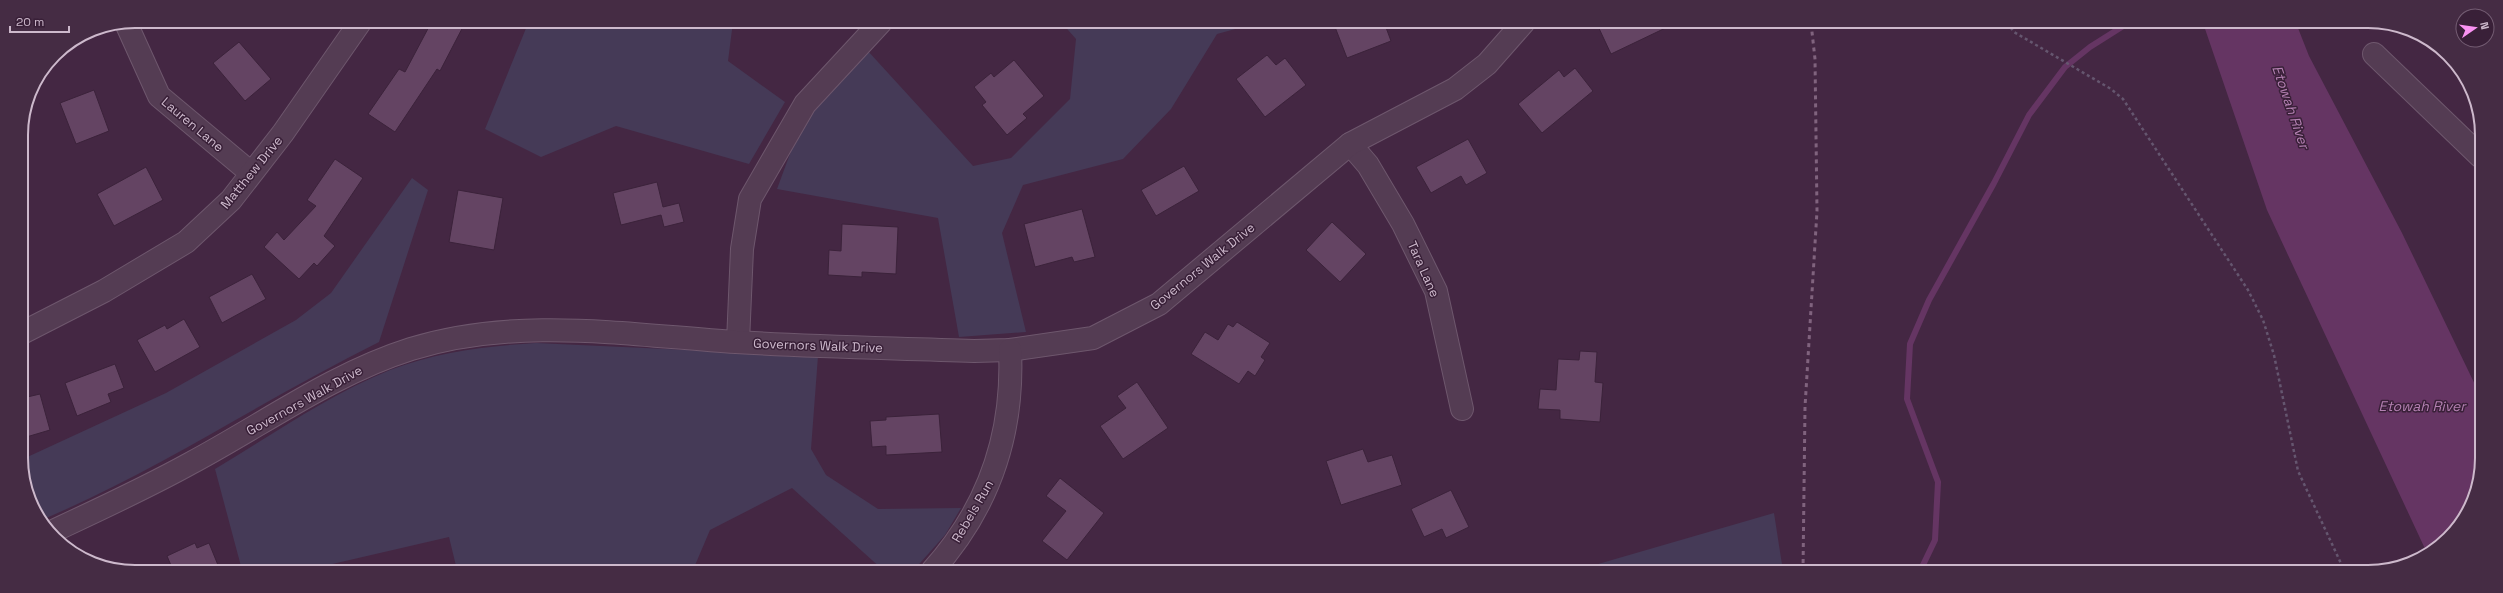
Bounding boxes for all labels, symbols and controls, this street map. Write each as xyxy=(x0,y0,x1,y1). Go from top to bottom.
scale bar xyxy=(10,8,69,34)
north arrow xyxy=(2455,8,2495,48)
text: 20 m xyxy=(16,14,44,30)
text: N xyxy=(2477,21,2492,31)
water label: Etowah River xyxy=(2268,63,2314,153)
street label: Lauren Lane xyxy=(158,93,227,155)
street label: Matthew Drive xyxy=(217,132,286,212)
street label: Governors Walk Drive xyxy=(1146,219,1258,314)
street label: Tara Lane xyxy=(1404,238,1443,300)
street label: Governors Walk Drive xyxy=(753,335,883,356)
street label: Governors Walk Drive xyxy=(243,362,365,439)
water label: Etowah River xyxy=(2379,397,2467,415)
street label: Rebels Run xyxy=(948,477,997,546)

